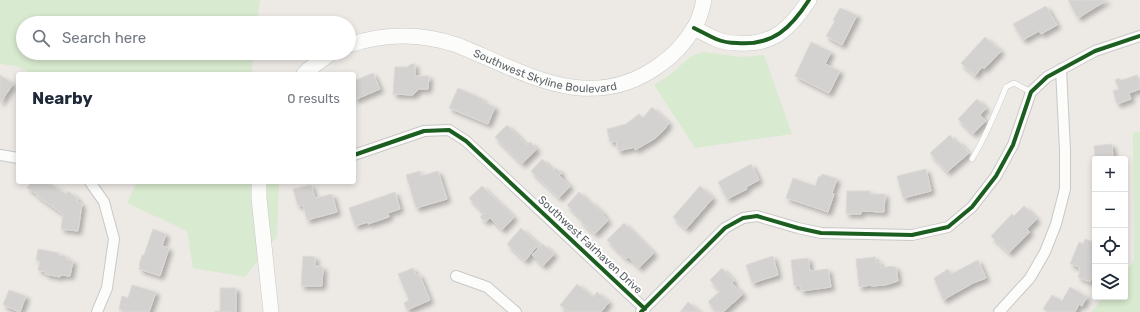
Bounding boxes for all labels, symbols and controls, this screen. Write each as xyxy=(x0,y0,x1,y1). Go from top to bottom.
search box xyxy=(16,16,356,60)
icon: search xyxy=(30,27,52,49)
text: Search here xyxy=(62,29,146,47)
street label: Southwest Skyline Boulevard xyxy=(471,46,618,95)
text: Nearby xyxy=(32,88,93,108)
text: 0 results xyxy=(287,91,340,106)
map controls xyxy=(1092,156,1128,300)
button: + xyxy=(1092,156,1128,192)
button: − xyxy=(1092,192,1128,228)
street label: Southwest Fairhaven Drive xyxy=(535,193,645,297)
button: locate xyxy=(1092,228,1128,264)
button: layers xyxy=(1092,264,1128,300)

